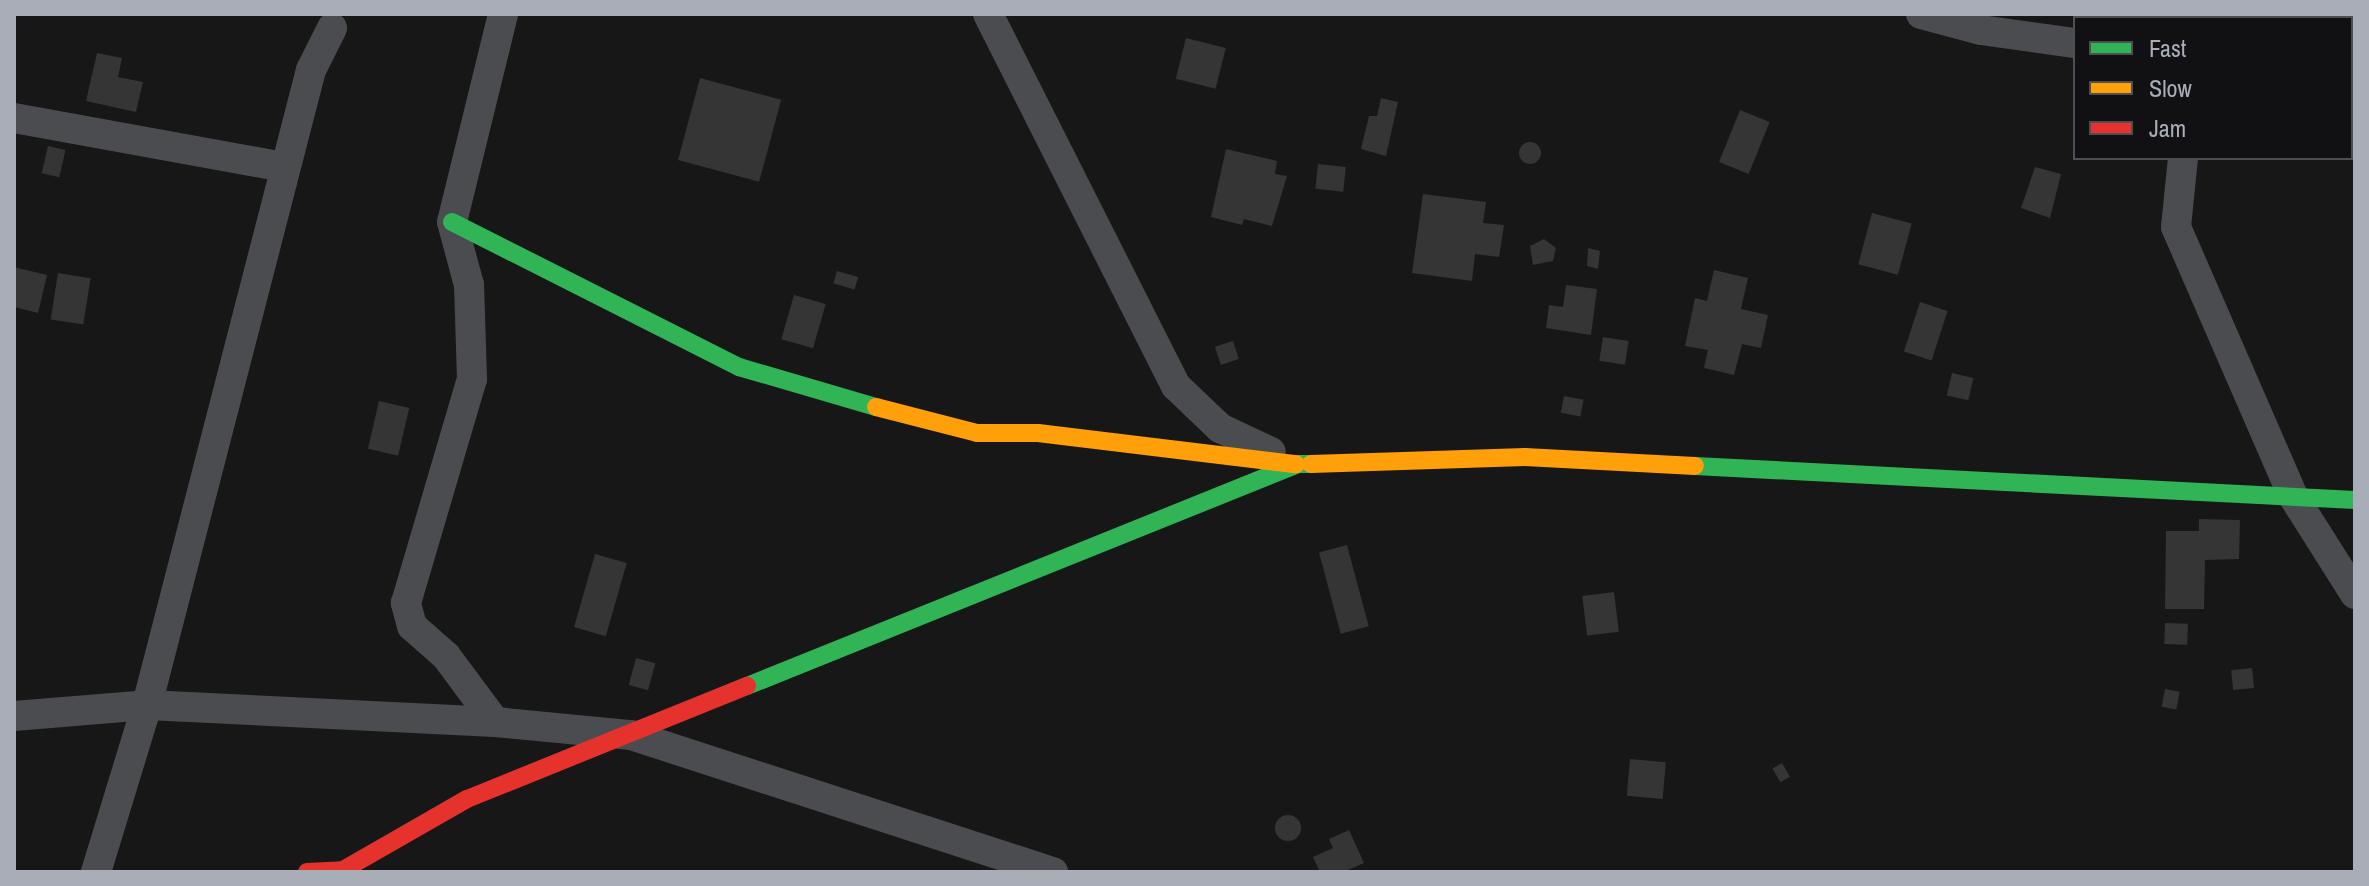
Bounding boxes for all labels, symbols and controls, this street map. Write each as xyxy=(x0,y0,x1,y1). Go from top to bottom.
legend xyxy=(2073,16,2353,160)
text: Fast xyxy=(2149,32,2186,64)
text: Slow xyxy=(2149,72,2192,104)
text: Jam xyxy=(2149,112,2186,144)

